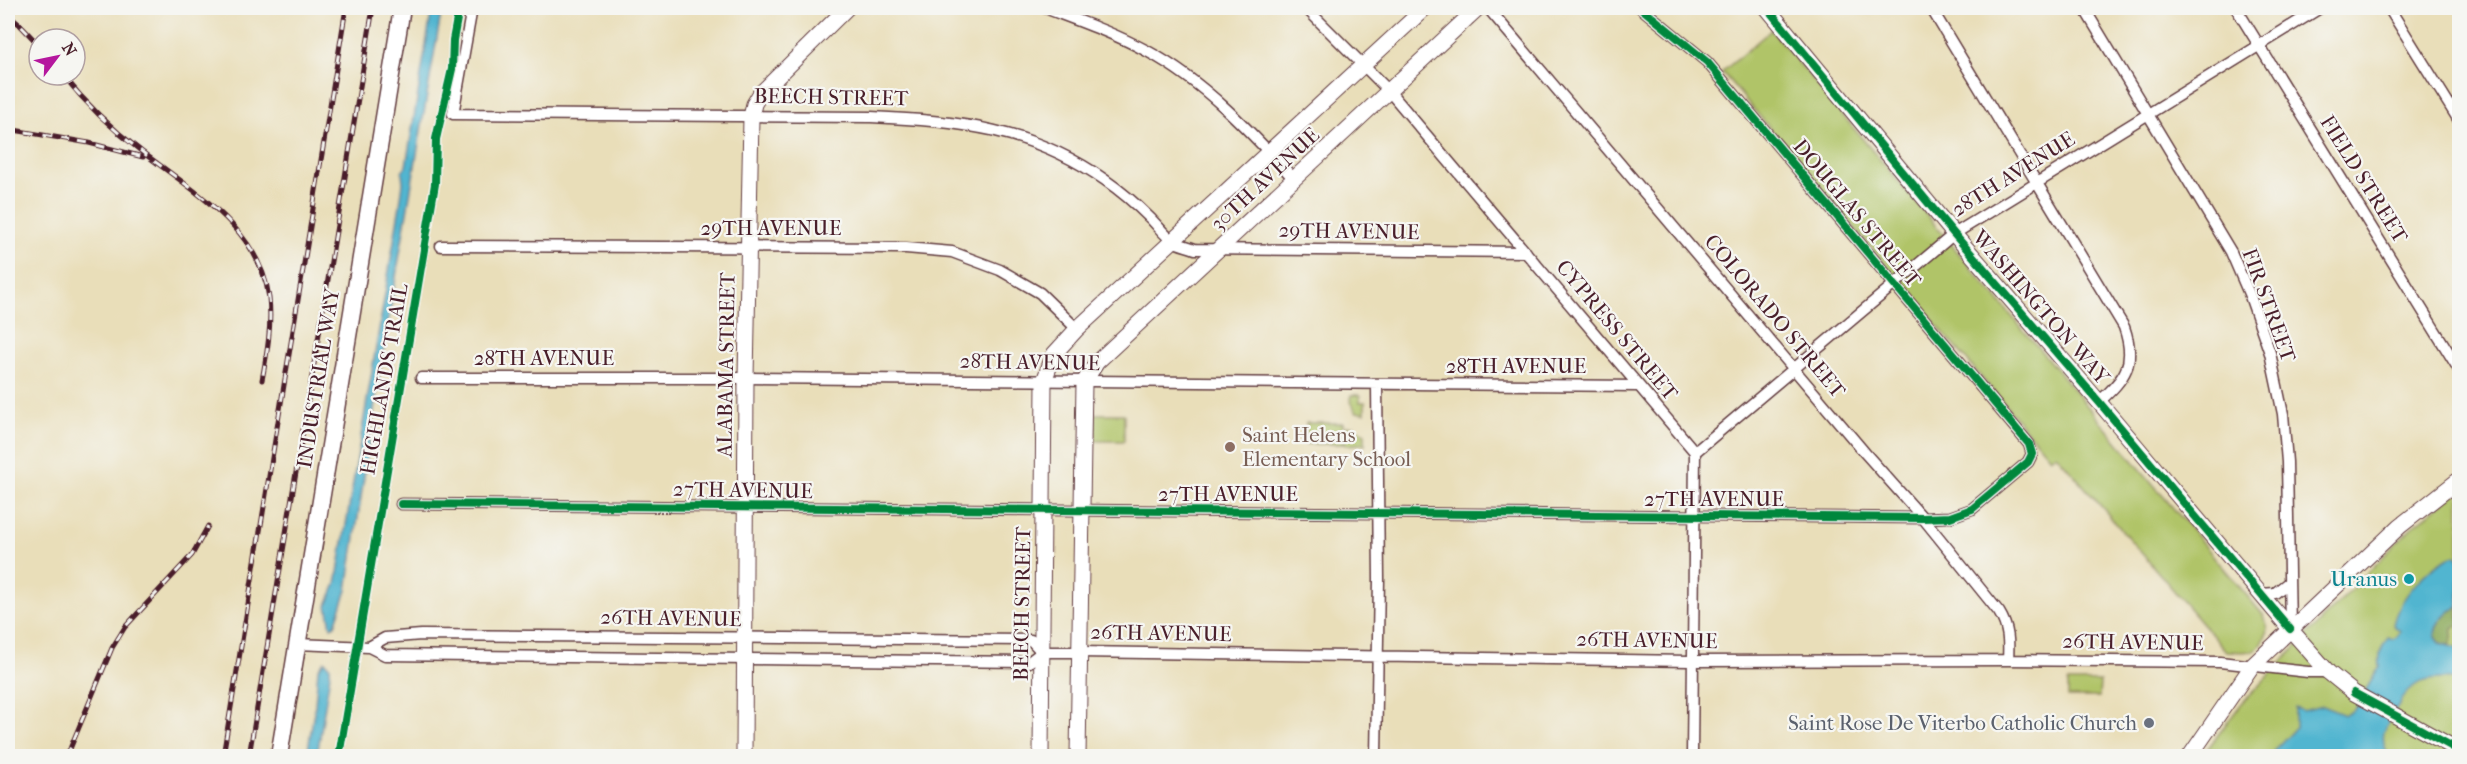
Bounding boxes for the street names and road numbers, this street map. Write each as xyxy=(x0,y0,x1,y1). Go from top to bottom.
street label: BEECH STREET xyxy=(754,84,909,110)
street label: FIELD STREET xyxy=(2315,111,2413,248)
street label: 30TH AVENUE xyxy=(1206,123,1324,235)
street label: 28TH AVENUE xyxy=(1947,126,2079,221)
street label: DOUGLAS STREET xyxy=(1788,134,1926,292)
street label: 29TH AVENUE xyxy=(701,216,842,240)
street label: 29TH AVENUE xyxy=(1278,218,1420,244)
street label: WASHINGTON WAY xyxy=(1967,224,2115,390)
street label: COLORADO STREET xyxy=(1700,230,1851,403)
street label: FIR STREET xyxy=(2237,245,2301,366)
street label: CYPRESS STREET xyxy=(1551,255,1683,406)
street label: ALABAMA STREET xyxy=(712,272,740,459)
street label: HIGHLANDS TRAIL xyxy=(355,281,413,477)
street label: INDUSTRIAL WAY xyxy=(292,286,344,470)
street label: 28TH AVENUE xyxy=(474,346,614,370)
street label: 28TH AVENUE xyxy=(960,349,1101,375)
street label: 28TH AVENUE xyxy=(1446,354,1586,378)
street label: 27TH AVENUE xyxy=(673,477,813,503)
street label: 27TH AVENUE xyxy=(1158,482,1298,506)
street label: 27TH AVENUE xyxy=(1644,487,1784,511)
street label: BEECH STREET xyxy=(1009,526,1035,681)
street label: 26TH AVENUE xyxy=(600,605,742,631)
street label: 26TH AVENUE xyxy=(1090,620,1232,646)
street label: 26TH AVENUE xyxy=(1576,627,1718,653)
street label: 26TH AVENUE xyxy=(2062,629,2204,655)

